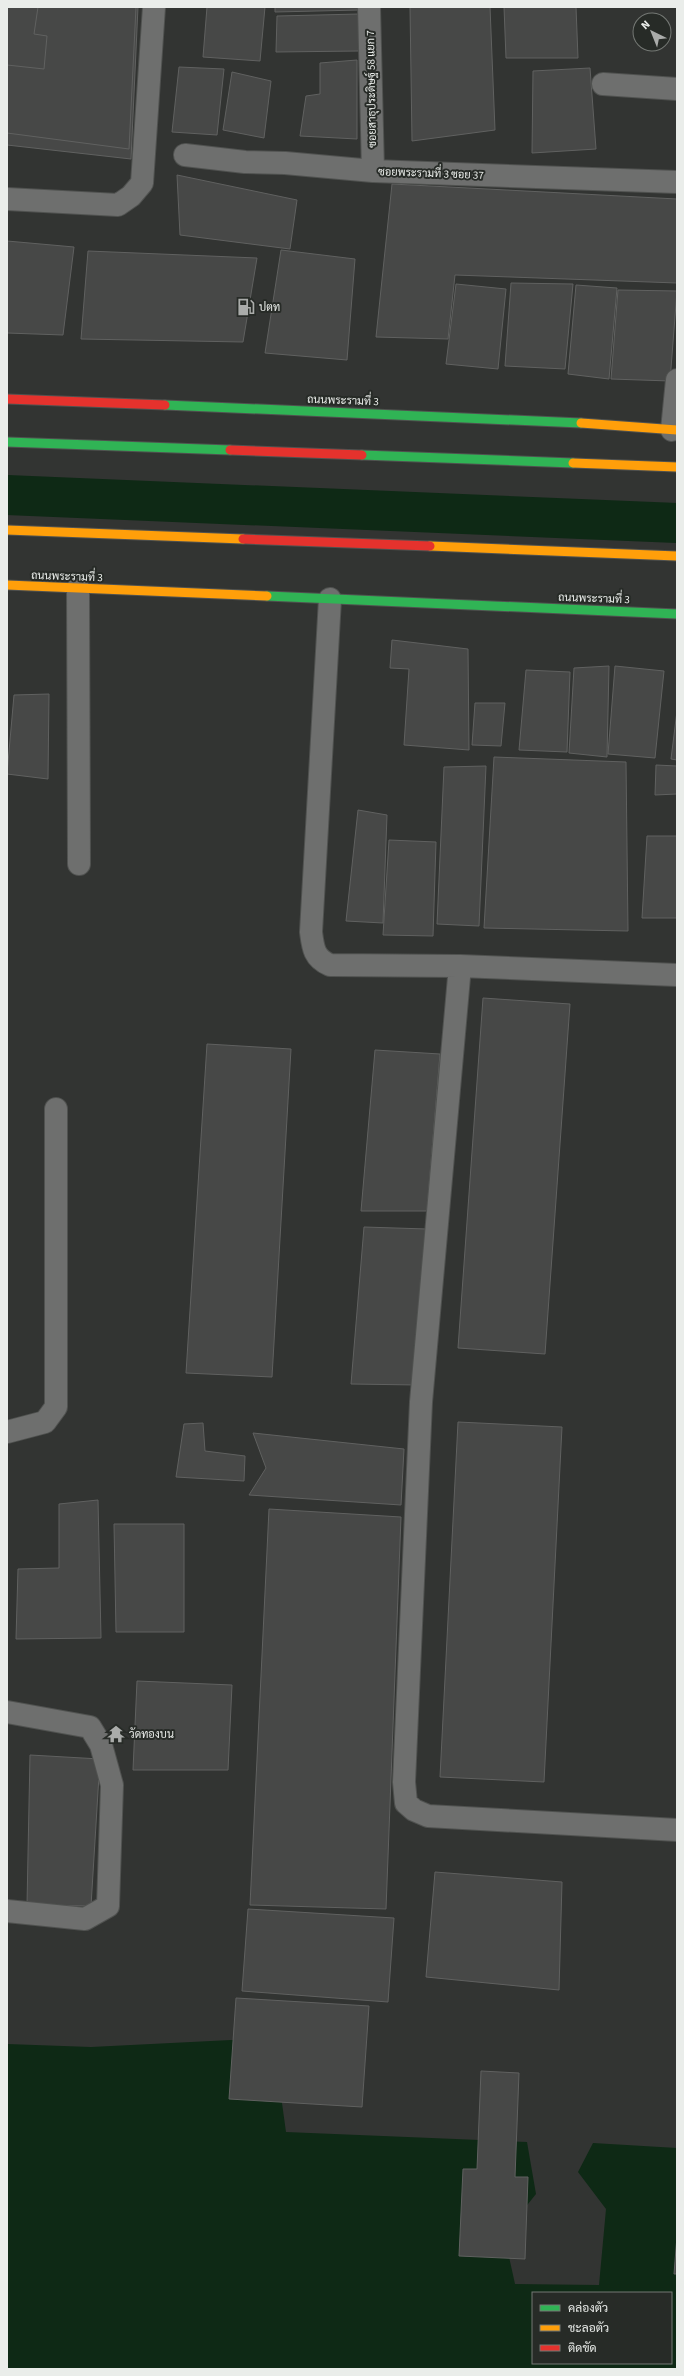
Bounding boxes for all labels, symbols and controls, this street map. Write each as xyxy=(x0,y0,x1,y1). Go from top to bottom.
north arrow xyxy=(632,12,672,52)
text: N xyxy=(638,17,653,33)
street label: ซอยสาธุประดิษฐ์ 58 แยก 7 xyxy=(362,30,381,148)
street label: ซอยพระรามที่ 3 ซอย 37 xyxy=(378,160,484,183)
fuel station icon: ปตท xyxy=(236,297,256,317)
place label: ปตท xyxy=(259,300,280,315)
street label: ถนนพระรามที่ 3 xyxy=(307,388,379,409)
street label: ถนนพระรามที่ 3 xyxy=(31,564,103,585)
street label: ถนนพระรามที่ 3 xyxy=(558,586,630,607)
temple icon: วัดทองบน xyxy=(106,1724,126,1744)
place label: วัดทองบน xyxy=(129,1727,174,1742)
legend xyxy=(532,2292,672,2364)
text: คล่องตัว xyxy=(568,2300,608,2317)
text: ชะลอตัว xyxy=(568,2320,609,2337)
text: ติดขัด xyxy=(568,2340,597,2357)

